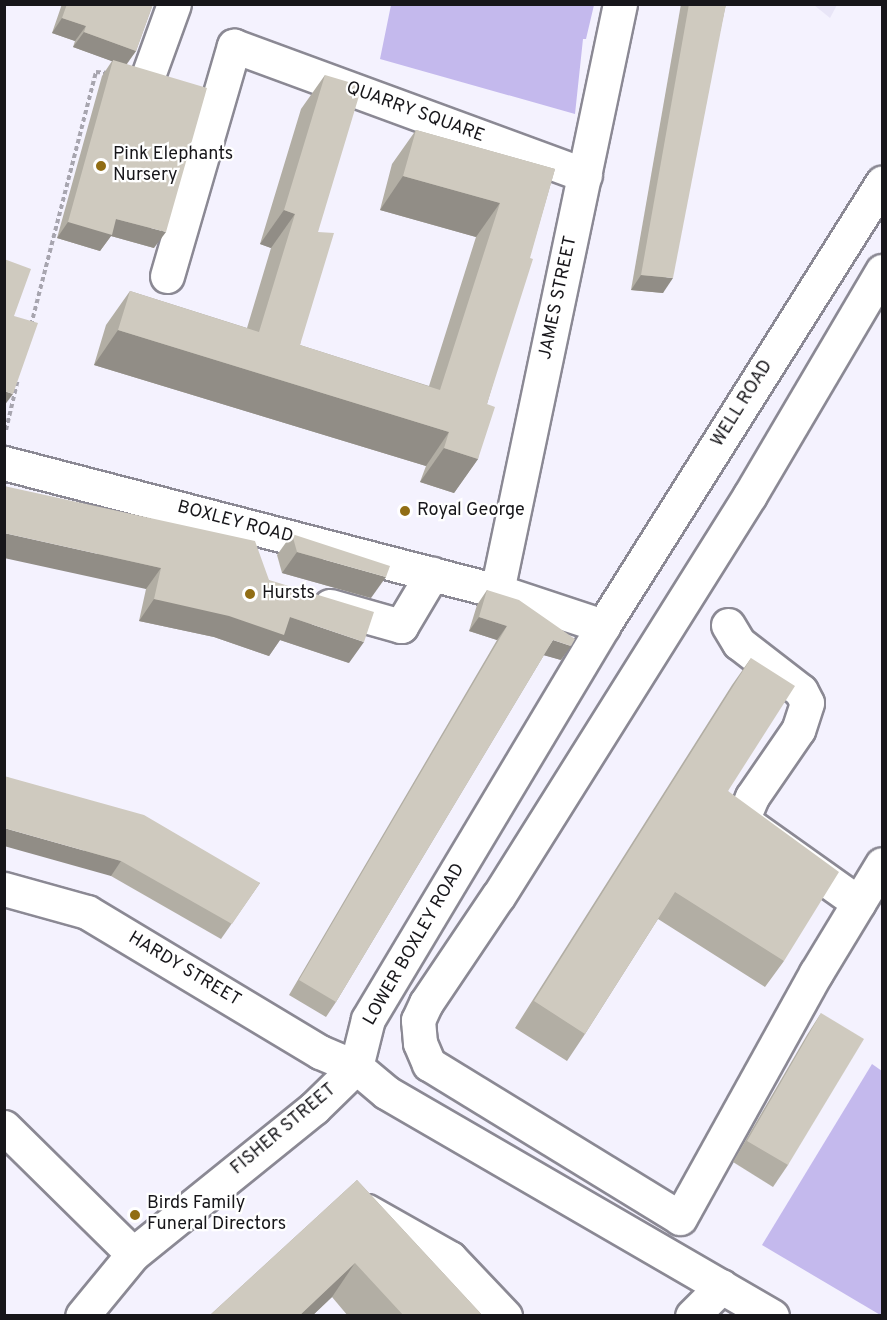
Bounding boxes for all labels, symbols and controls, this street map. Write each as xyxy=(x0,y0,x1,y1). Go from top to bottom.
street label: QUARRY SQUARE xyxy=(343,78,487,148)
place label: Pink Elephants Nursery xyxy=(113,145,233,188)
marker: Pink Elephants Nursery xyxy=(94,159,108,173)
street label: JAMES STREET xyxy=(535,234,583,362)
street label: WELL ROAD xyxy=(708,357,778,451)
street label: BOXLEY ROAD xyxy=(174,497,296,549)
place label: Royal George xyxy=(417,500,525,522)
marker: Royal George xyxy=(398,504,412,518)
place label: Hursts xyxy=(262,583,315,605)
marker: Hursts xyxy=(243,587,257,601)
street label: LOWER BOXLEY ROAD xyxy=(360,860,470,1030)
street label: HARDY STREET xyxy=(124,928,244,1012)
street label: FISHER STREET xyxy=(227,1080,341,1180)
place label: Birds Family Funeral Directors xyxy=(147,1194,286,1236)
marker: Birds Family Funeral Directors xyxy=(128,1208,142,1222)

